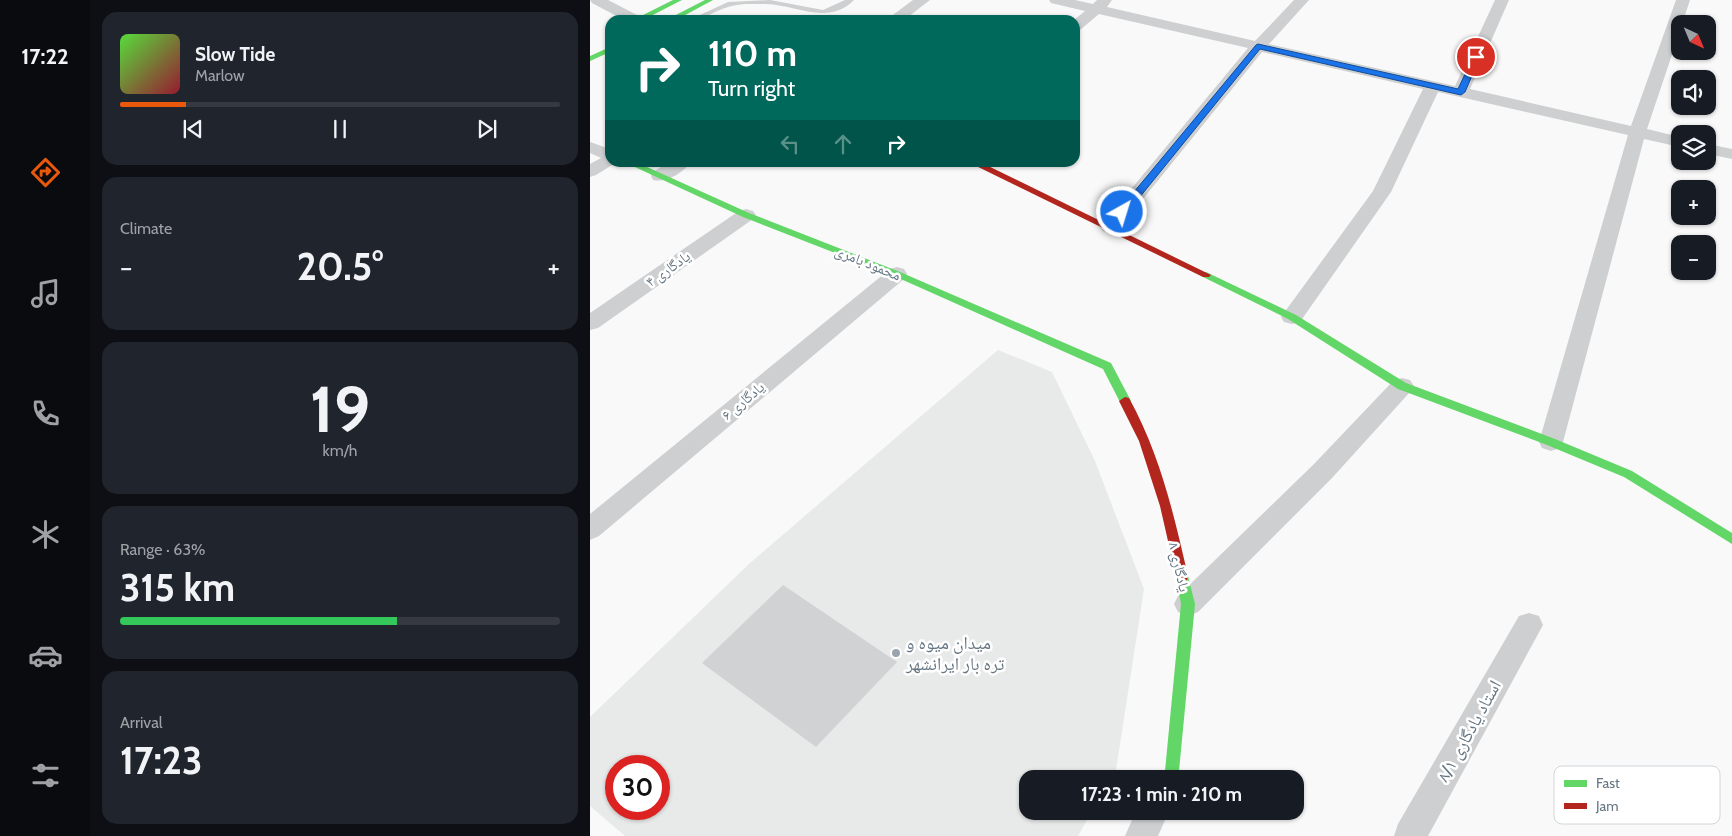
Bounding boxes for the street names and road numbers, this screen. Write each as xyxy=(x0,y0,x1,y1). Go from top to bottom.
street label: محمود بامری xyxy=(832,242,904,285)
street label: یادگاری ۴ xyxy=(642,247,695,292)
street label: یادگاری ۶ xyxy=(718,378,769,425)
street label: یادگاری ۸ xyxy=(1164,540,1194,594)
street label: استاد یادگاری ۸/۱ xyxy=(1432,676,1506,786)

